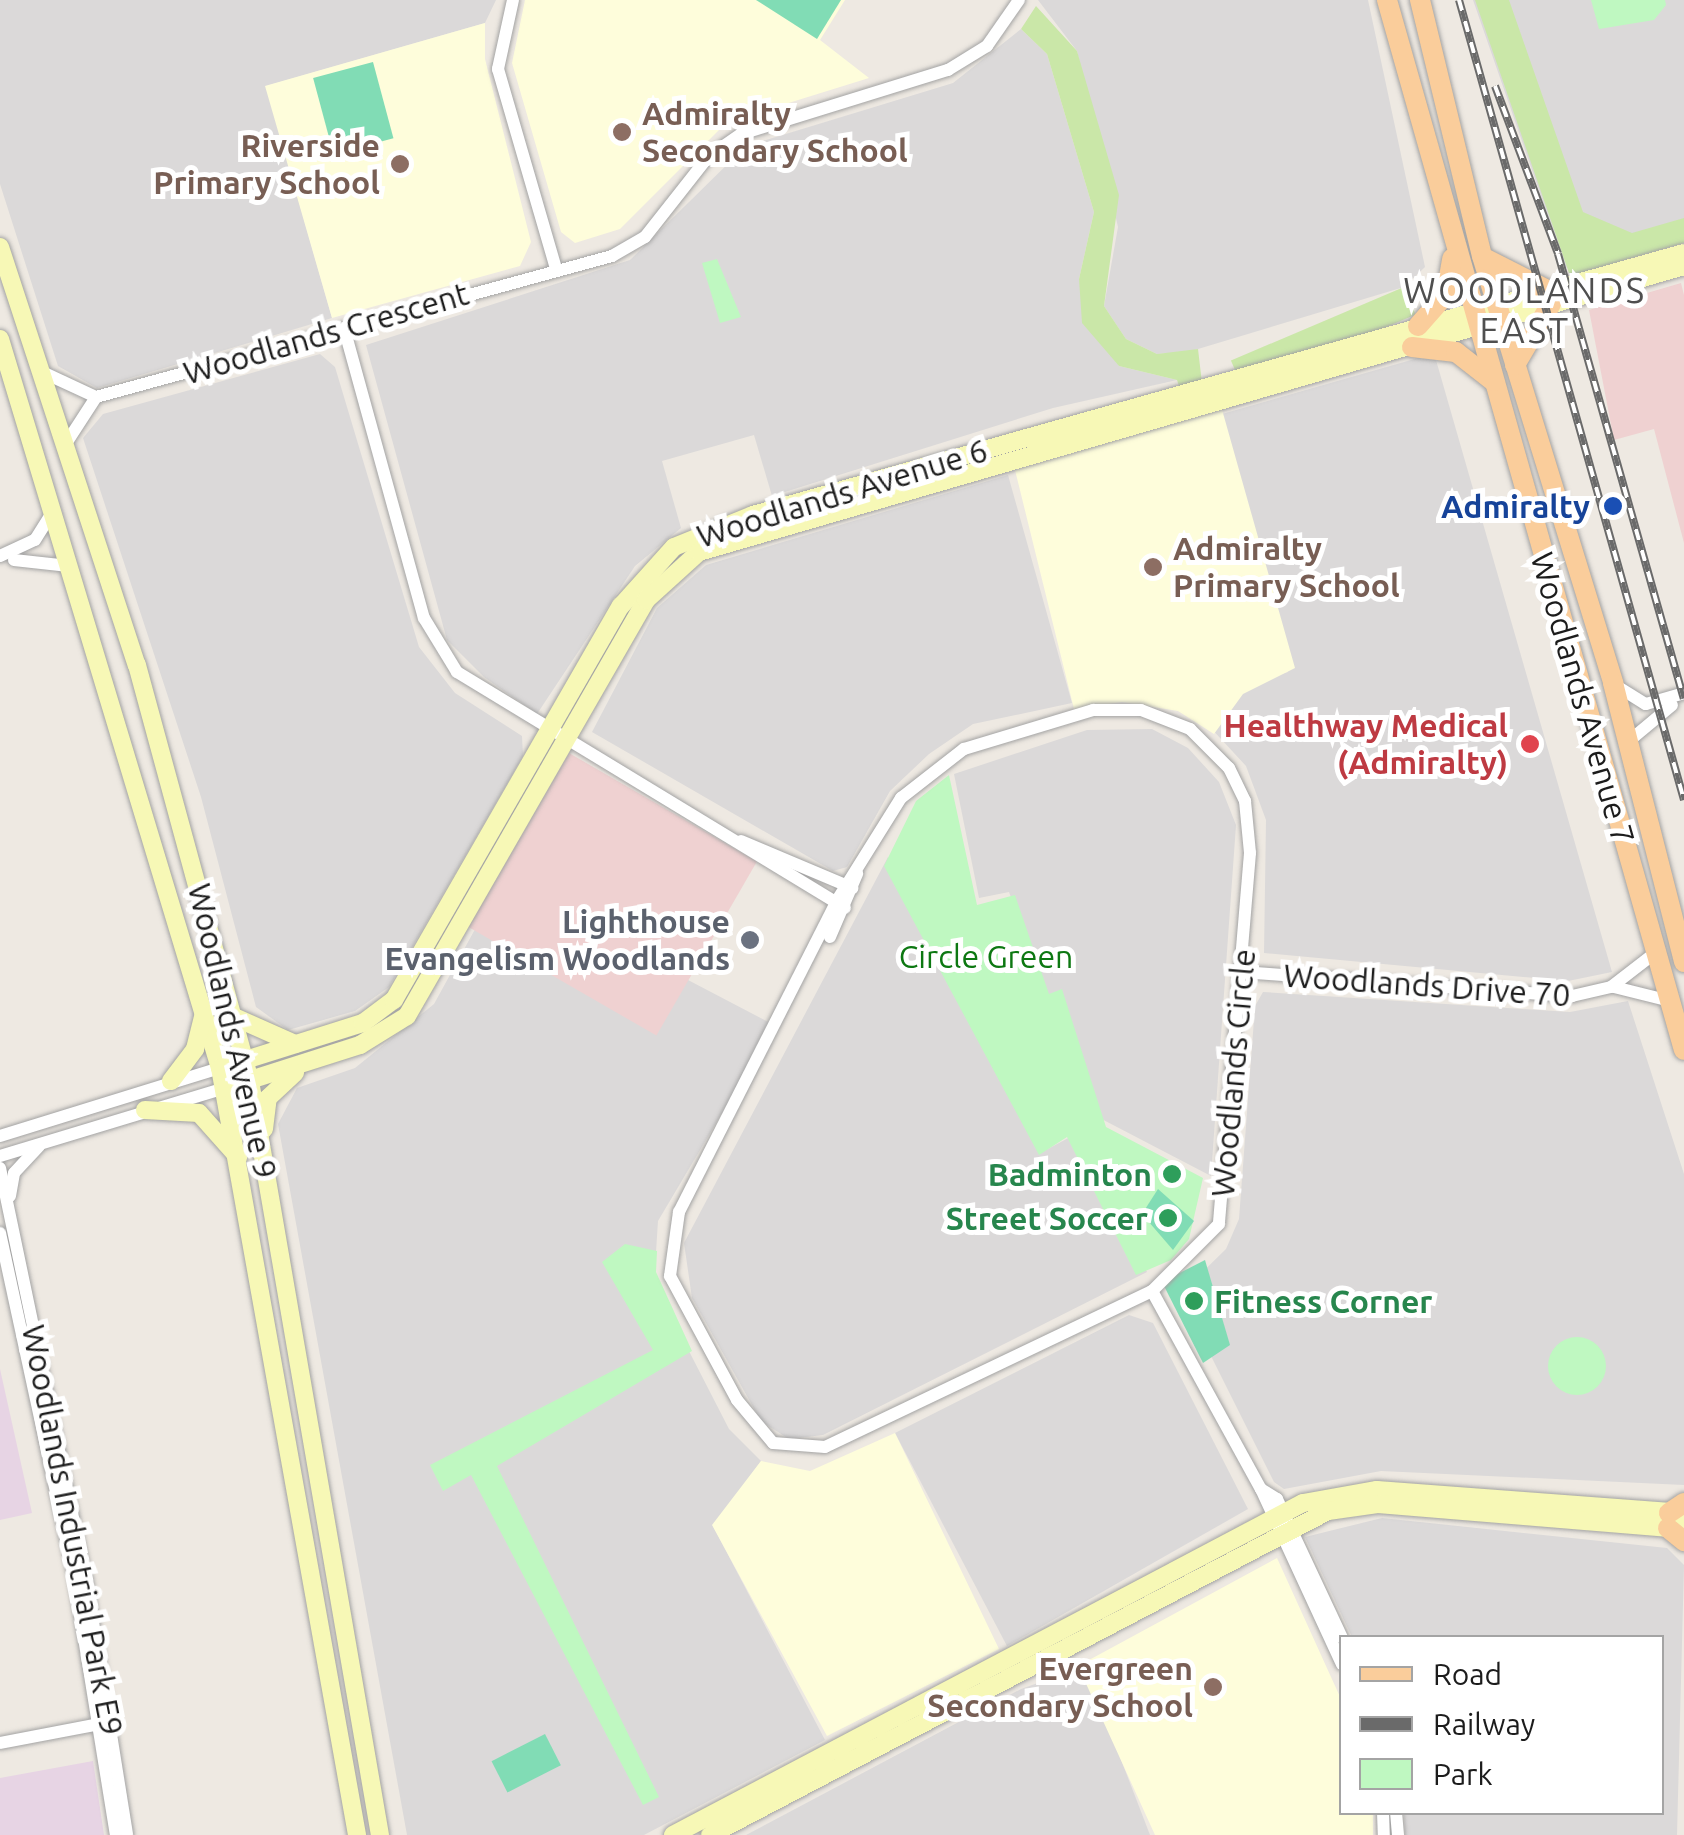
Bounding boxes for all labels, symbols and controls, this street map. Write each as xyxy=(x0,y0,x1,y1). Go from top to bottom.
place label: Admiralty Secondary School xyxy=(642,95,908,170)
marker: Admiralty Secondary School xyxy=(611,121,633,143)
place label: Riverside Primary School xyxy=(153,127,380,202)
marker: Riverside Primary School xyxy=(389,153,411,175)
district label: WOODLANDS EAST xyxy=(1403,269,1647,351)
street label: Woodlands Crescent xyxy=(179,274,473,392)
street label: Woodlands Avenue 6 xyxy=(692,431,992,555)
place label: Admiralty xyxy=(1441,487,1590,525)
marker: Admiralty xyxy=(1600,493,1626,519)
place label: Admiralty Primary School xyxy=(1173,530,1400,605)
street label: Woodlands Avenue 7 xyxy=(1523,548,1643,848)
marker: Admiralty Primary School xyxy=(1142,556,1164,578)
place label: Healthway Medical (Admiralty) xyxy=(1223,707,1508,782)
marker: Healthway Medical (Admiralty) xyxy=(1517,731,1543,757)
street label: Woodlands Avenue 9 xyxy=(180,880,286,1182)
place label: Lighthouse Evangelism Woodlands xyxy=(385,903,730,978)
marker: Lighthouse Evangelism Woodlands xyxy=(739,929,761,951)
park label: Circle Green xyxy=(899,937,1073,975)
street label: Woodlands Circle xyxy=(1203,947,1263,1199)
street label: Woodlands Drive 70 xyxy=(1282,956,1572,1014)
place label: Badminton xyxy=(988,1155,1152,1193)
marker: Badminton xyxy=(1161,1163,1183,1185)
place label: Street Soccer xyxy=(946,1199,1148,1237)
marker: Street Soccer xyxy=(1157,1207,1179,1229)
place label: Fitness Corner xyxy=(1214,1282,1432,1320)
marker: Fitness Corner xyxy=(1183,1290,1205,1312)
street label: Woodlands Industrial Park E9 xyxy=(14,1322,132,1738)
legend xyxy=(1339,1635,1664,1815)
place label: Evergreen Secondary School xyxy=(927,1650,1193,1725)
text: Road xyxy=(1433,1657,1502,1691)
marker: Evergreen Secondary School xyxy=(1202,1676,1224,1698)
text: Railway xyxy=(1433,1707,1535,1741)
text: Park xyxy=(1433,1757,1493,1791)

